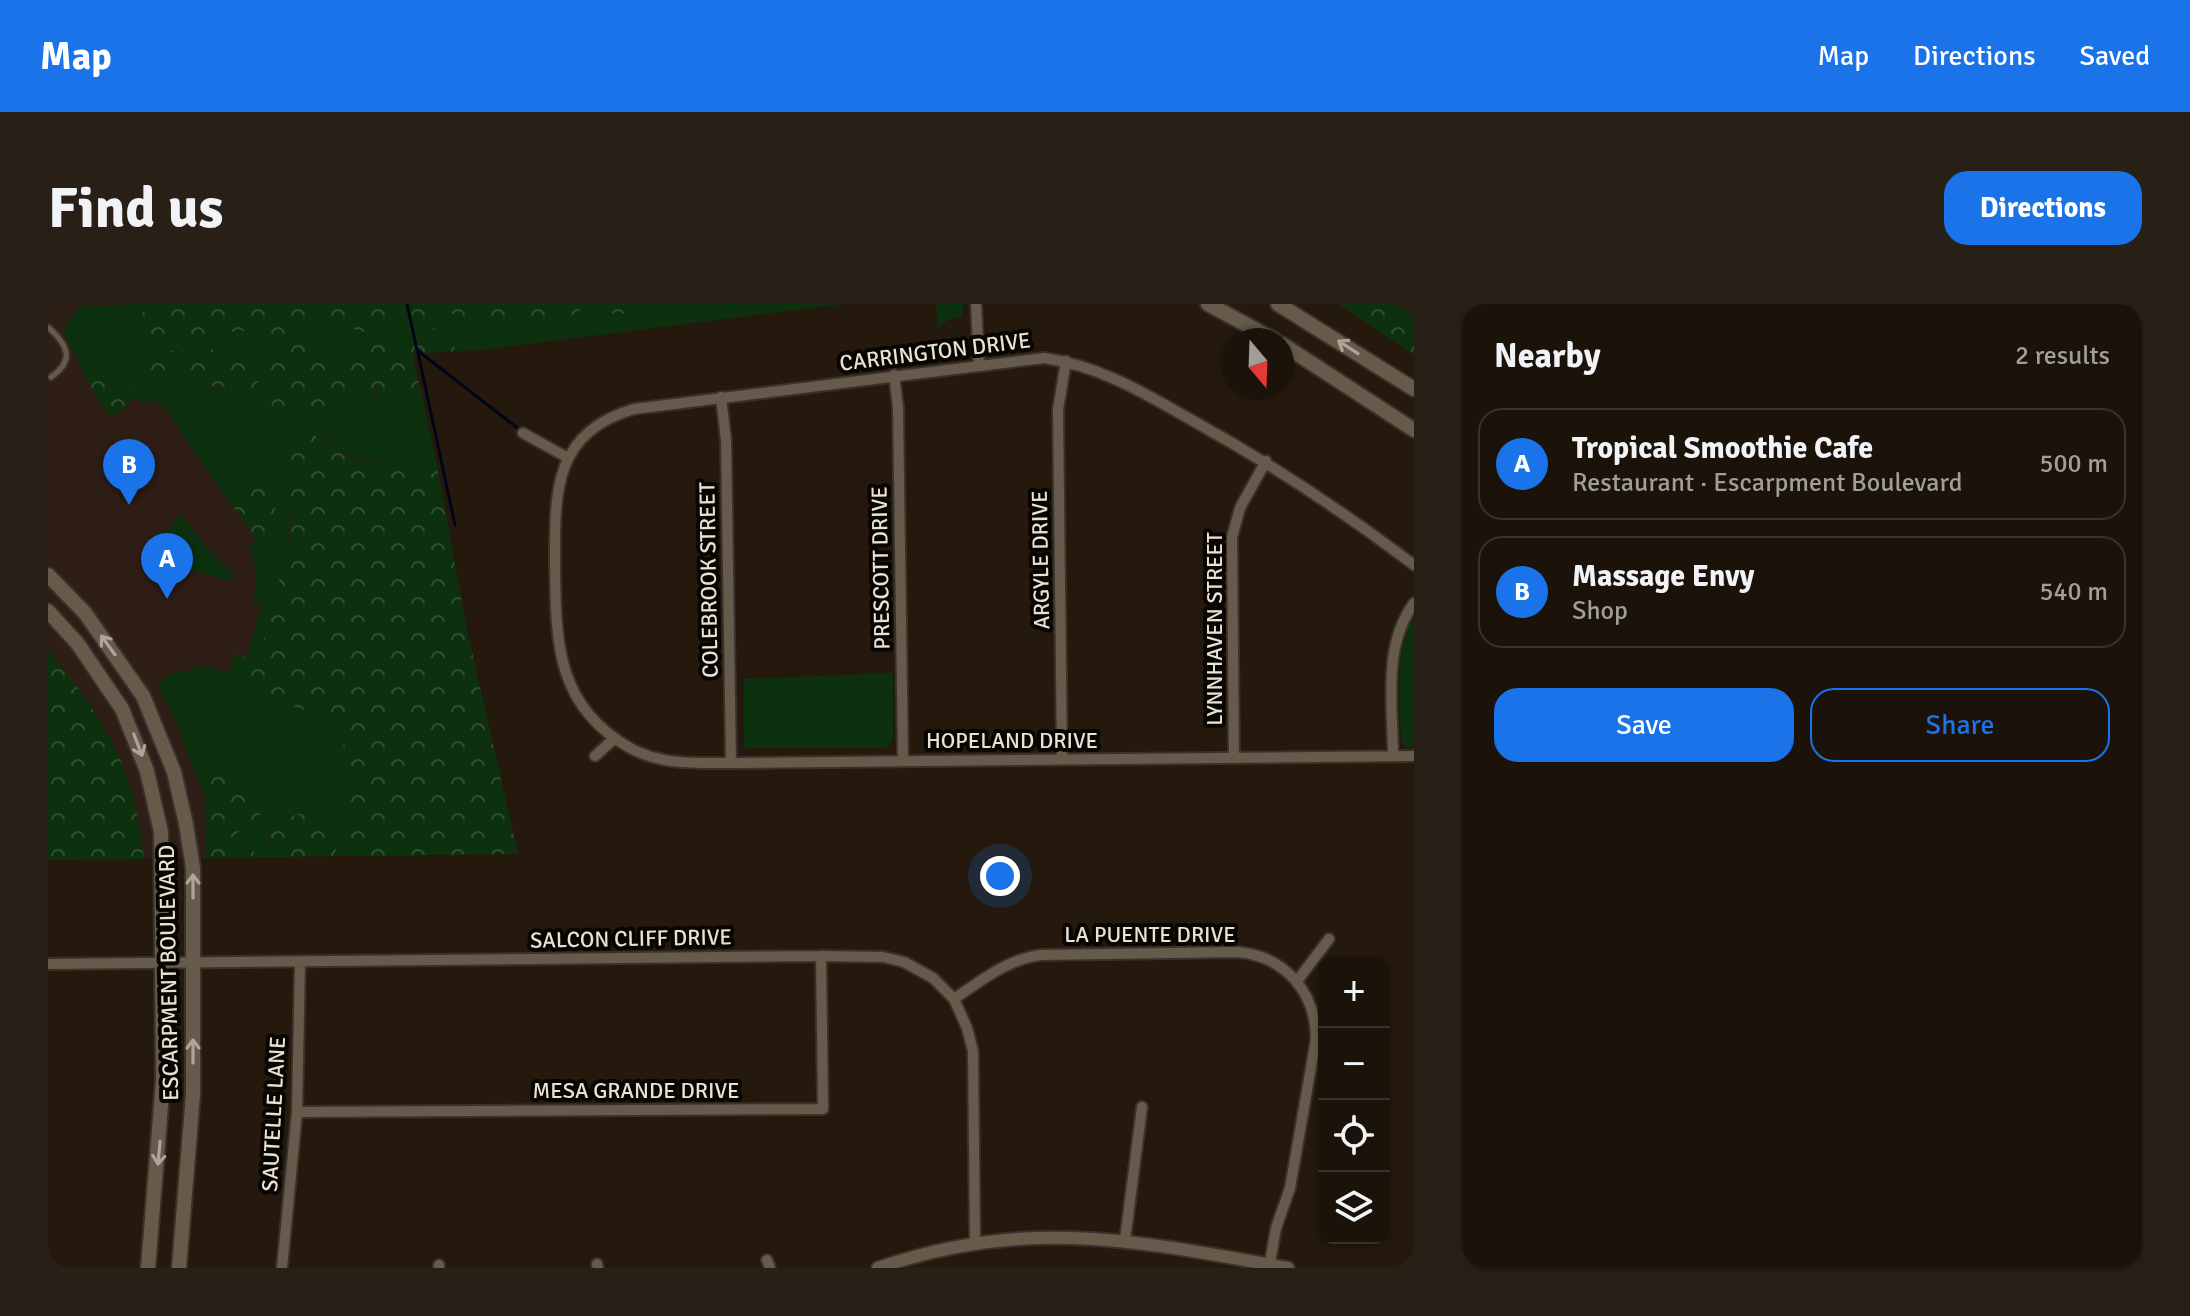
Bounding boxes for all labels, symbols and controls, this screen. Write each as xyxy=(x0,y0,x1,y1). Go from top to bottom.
text: Map xyxy=(40,33,112,80)
text: Map xyxy=(1817,39,1869,73)
text: Directions xyxy=(1913,39,2035,73)
text: Saved xyxy=(2079,39,2150,73)
button: Directions xyxy=(1944,171,2142,245)
text: Find us xyxy=(48,174,223,243)
street label: CARRINGTON DRIVE xyxy=(838,326,1032,377)
north arrow xyxy=(1222,328,1294,400)
text: Nearby xyxy=(1494,335,1601,377)
one-way arrow xyxy=(1338,339,1360,355)
text: 2 results xyxy=(2015,340,2110,372)
text: Tropical Smoothie Cafe xyxy=(1572,430,1873,467)
pin: B xyxy=(103,439,155,505)
text: A xyxy=(1514,448,1530,480)
text: 500 m xyxy=(2039,448,2108,480)
text: Restaurant · Escarpment Boulevard xyxy=(1572,467,1963,499)
street label: COLEBROOK STREET xyxy=(693,482,724,678)
street label: PRESCOTT DRIVE xyxy=(866,486,895,650)
street label: ARGYLE DRIVE xyxy=(1026,490,1055,630)
street label: LYNNHAVEN STREET xyxy=(1201,532,1228,726)
pin: A xyxy=(141,533,193,599)
text: Massage Envy xyxy=(1572,558,1754,595)
text: B xyxy=(1514,576,1530,608)
text: 540 m xyxy=(2039,576,2108,608)
text: Shop xyxy=(1572,595,1628,627)
one-way arrow xyxy=(100,634,116,656)
button: Save xyxy=(1494,688,1794,762)
button: Share xyxy=(1810,688,2110,762)
street label: HOPELAND DRIVE xyxy=(926,727,1098,754)
one-way arrow xyxy=(132,732,146,757)
street label: ESCARPMENT BOULEVARD xyxy=(153,845,184,1101)
your location xyxy=(980,856,1020,896)
one-way arrow xyxy=(185,873,201,900)
street label: LA PUENTE DRIVE xyxy=(1064,921,1236,948)
street label: SALCON CLIFF DRIVE xyxy=(530,923,732,954)
map controls xyxy=(1318,956,1390,1244)
button: + xyxy=(1318,956,1390,1028)
button: − xyxy=(1318,1028,1390,1100)
street label: SAUTELLE LANE xyxy=(256,1036,291,1192)
one-way arrow xyxy=(185,1038,201,1065)
street label: MESA GRANDE DRIVE xyxy=(532,1077,740,1104)
button: locate xyxy=(1318,1100,1390,1172)
one-way arrow xyxy=(151,1139,166,1166)
button: layers xyxy=(1318,1172,1390,1244)

